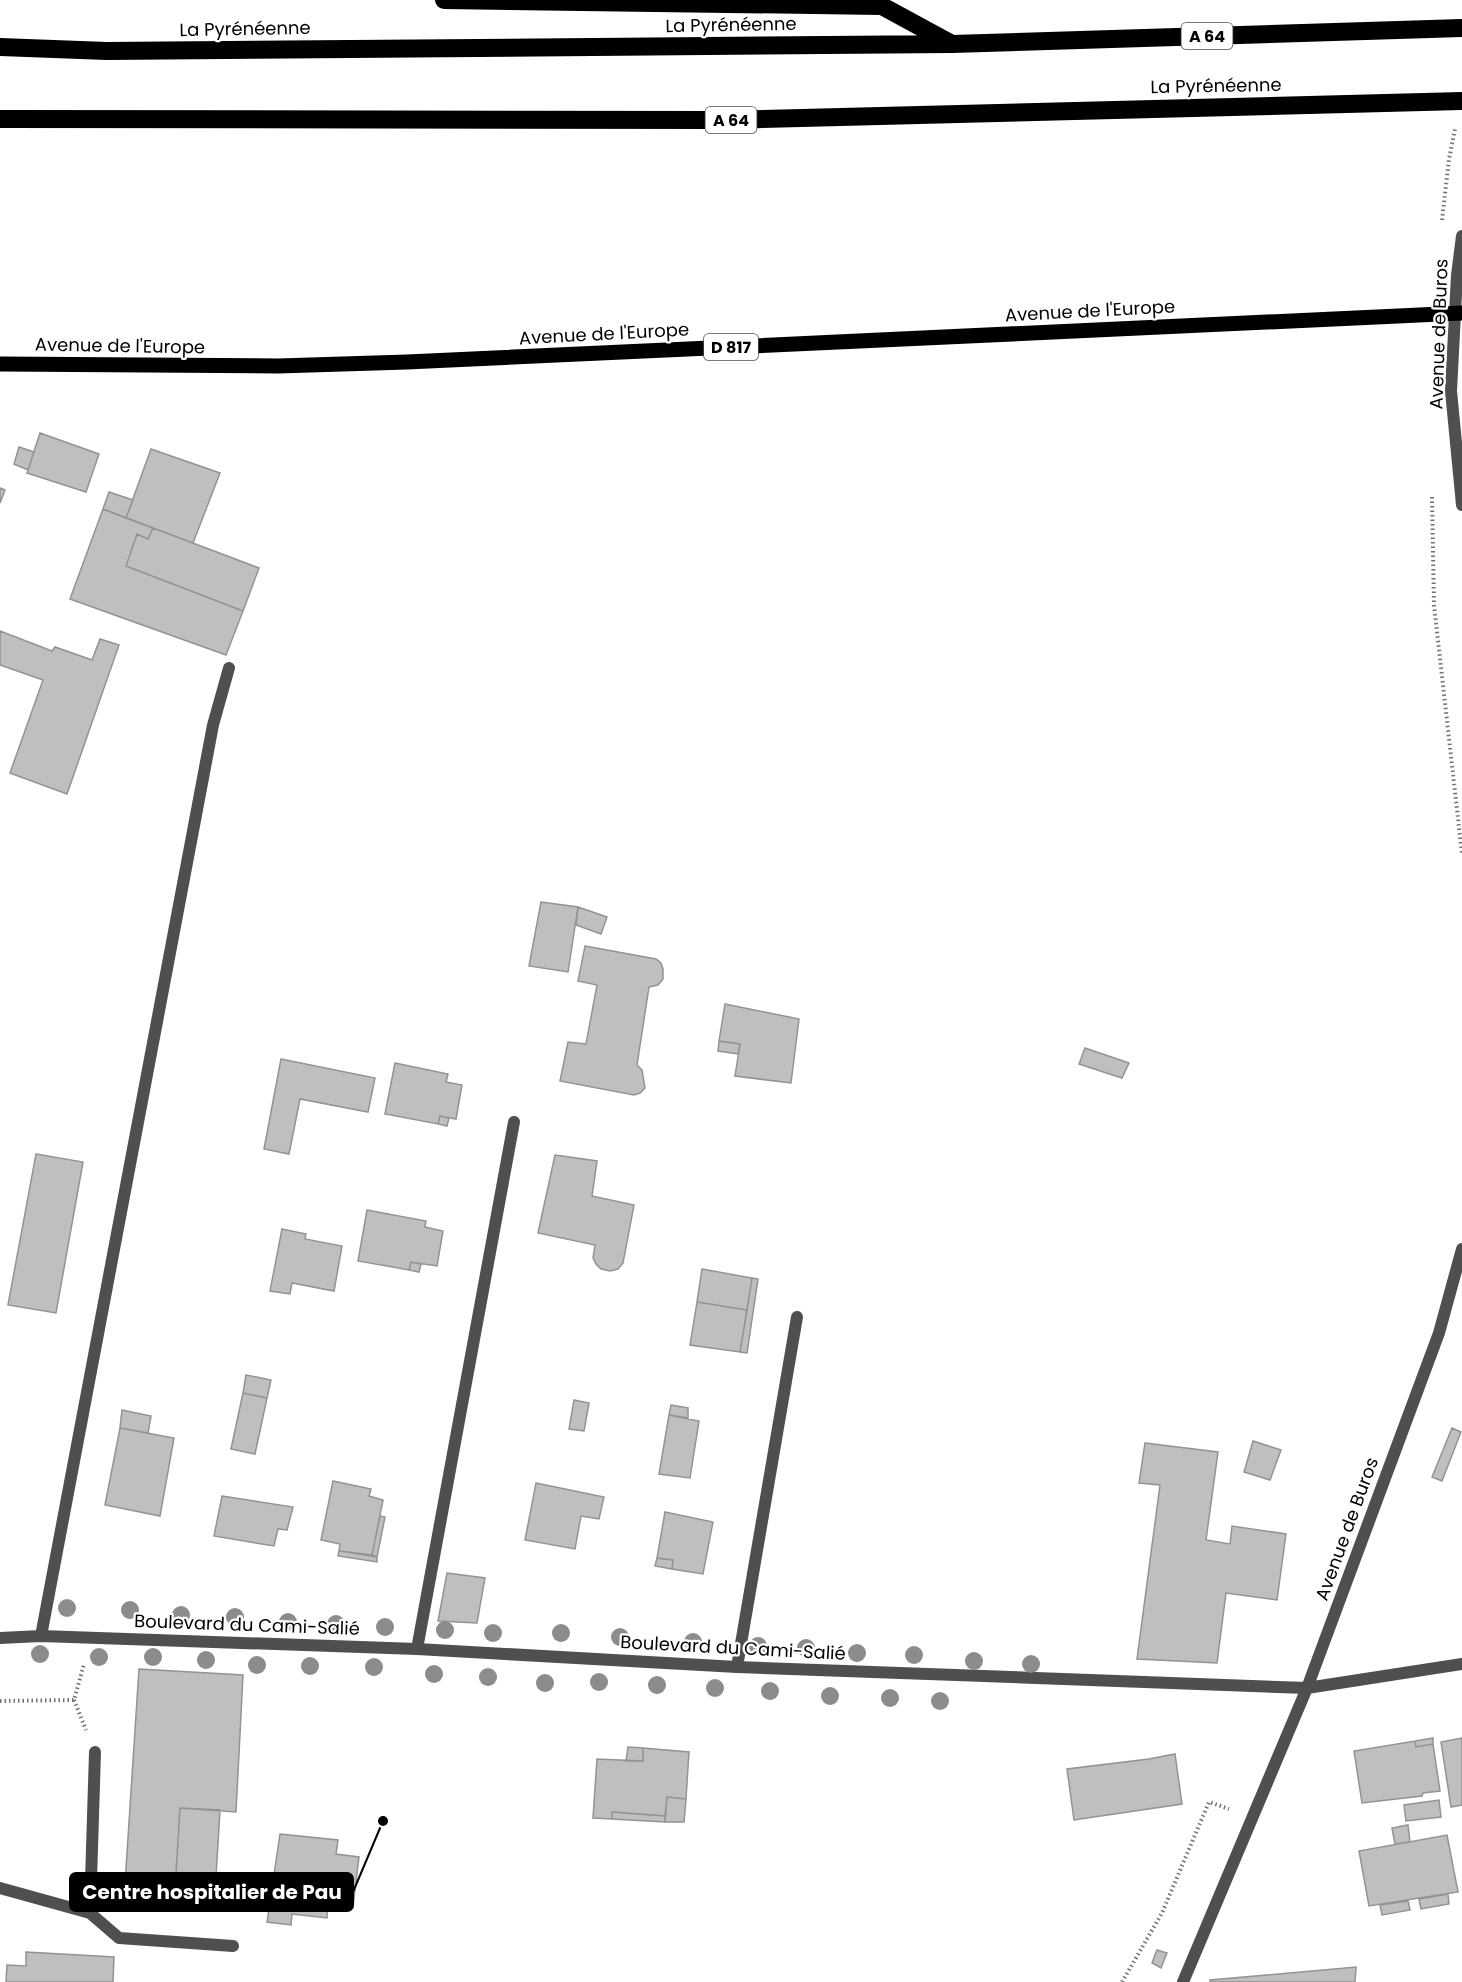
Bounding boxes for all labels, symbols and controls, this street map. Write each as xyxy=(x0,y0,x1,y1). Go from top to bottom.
street label: La Pyrénéenne xyxy=(665,11,797,38)
street label: La Pyrénéenne xyxy=(179,15,311,42)
road number: A 64 xyxy=(1182,23,1232,49)
street label: La Pyrénéenne xyxy=(1150,72,1282,99)
road number: A 64 xyxy=(706,107,756,133)
street label: Avenue de Buros xyxy=(1423,258,1454,410)
street label: Avenue de l'Europe xyxy=(1004,294,1176,327)
street label: Avenue de l'Europe xyxy=(518,317,690,350)
street label: Avenue de l'Europe xyxy=(35,332,205,359)
road number: D 817 xyxy=(704,334,758,360)
street label: Avenue de Buros xyxy=(1309,1454,1384,1604)
street label: Boulevard du Cami-Salié xyxy=(134,1608,360,1641)
street label: Boulevard du Cami-Salié xyxy=(620,1629,846,1666)
callout: Centre hospitalier de Pau xyxy=(70,1873,353,1911)
text: Centre hospitalier de Pau xyxy=(82,1878,342,1906)

